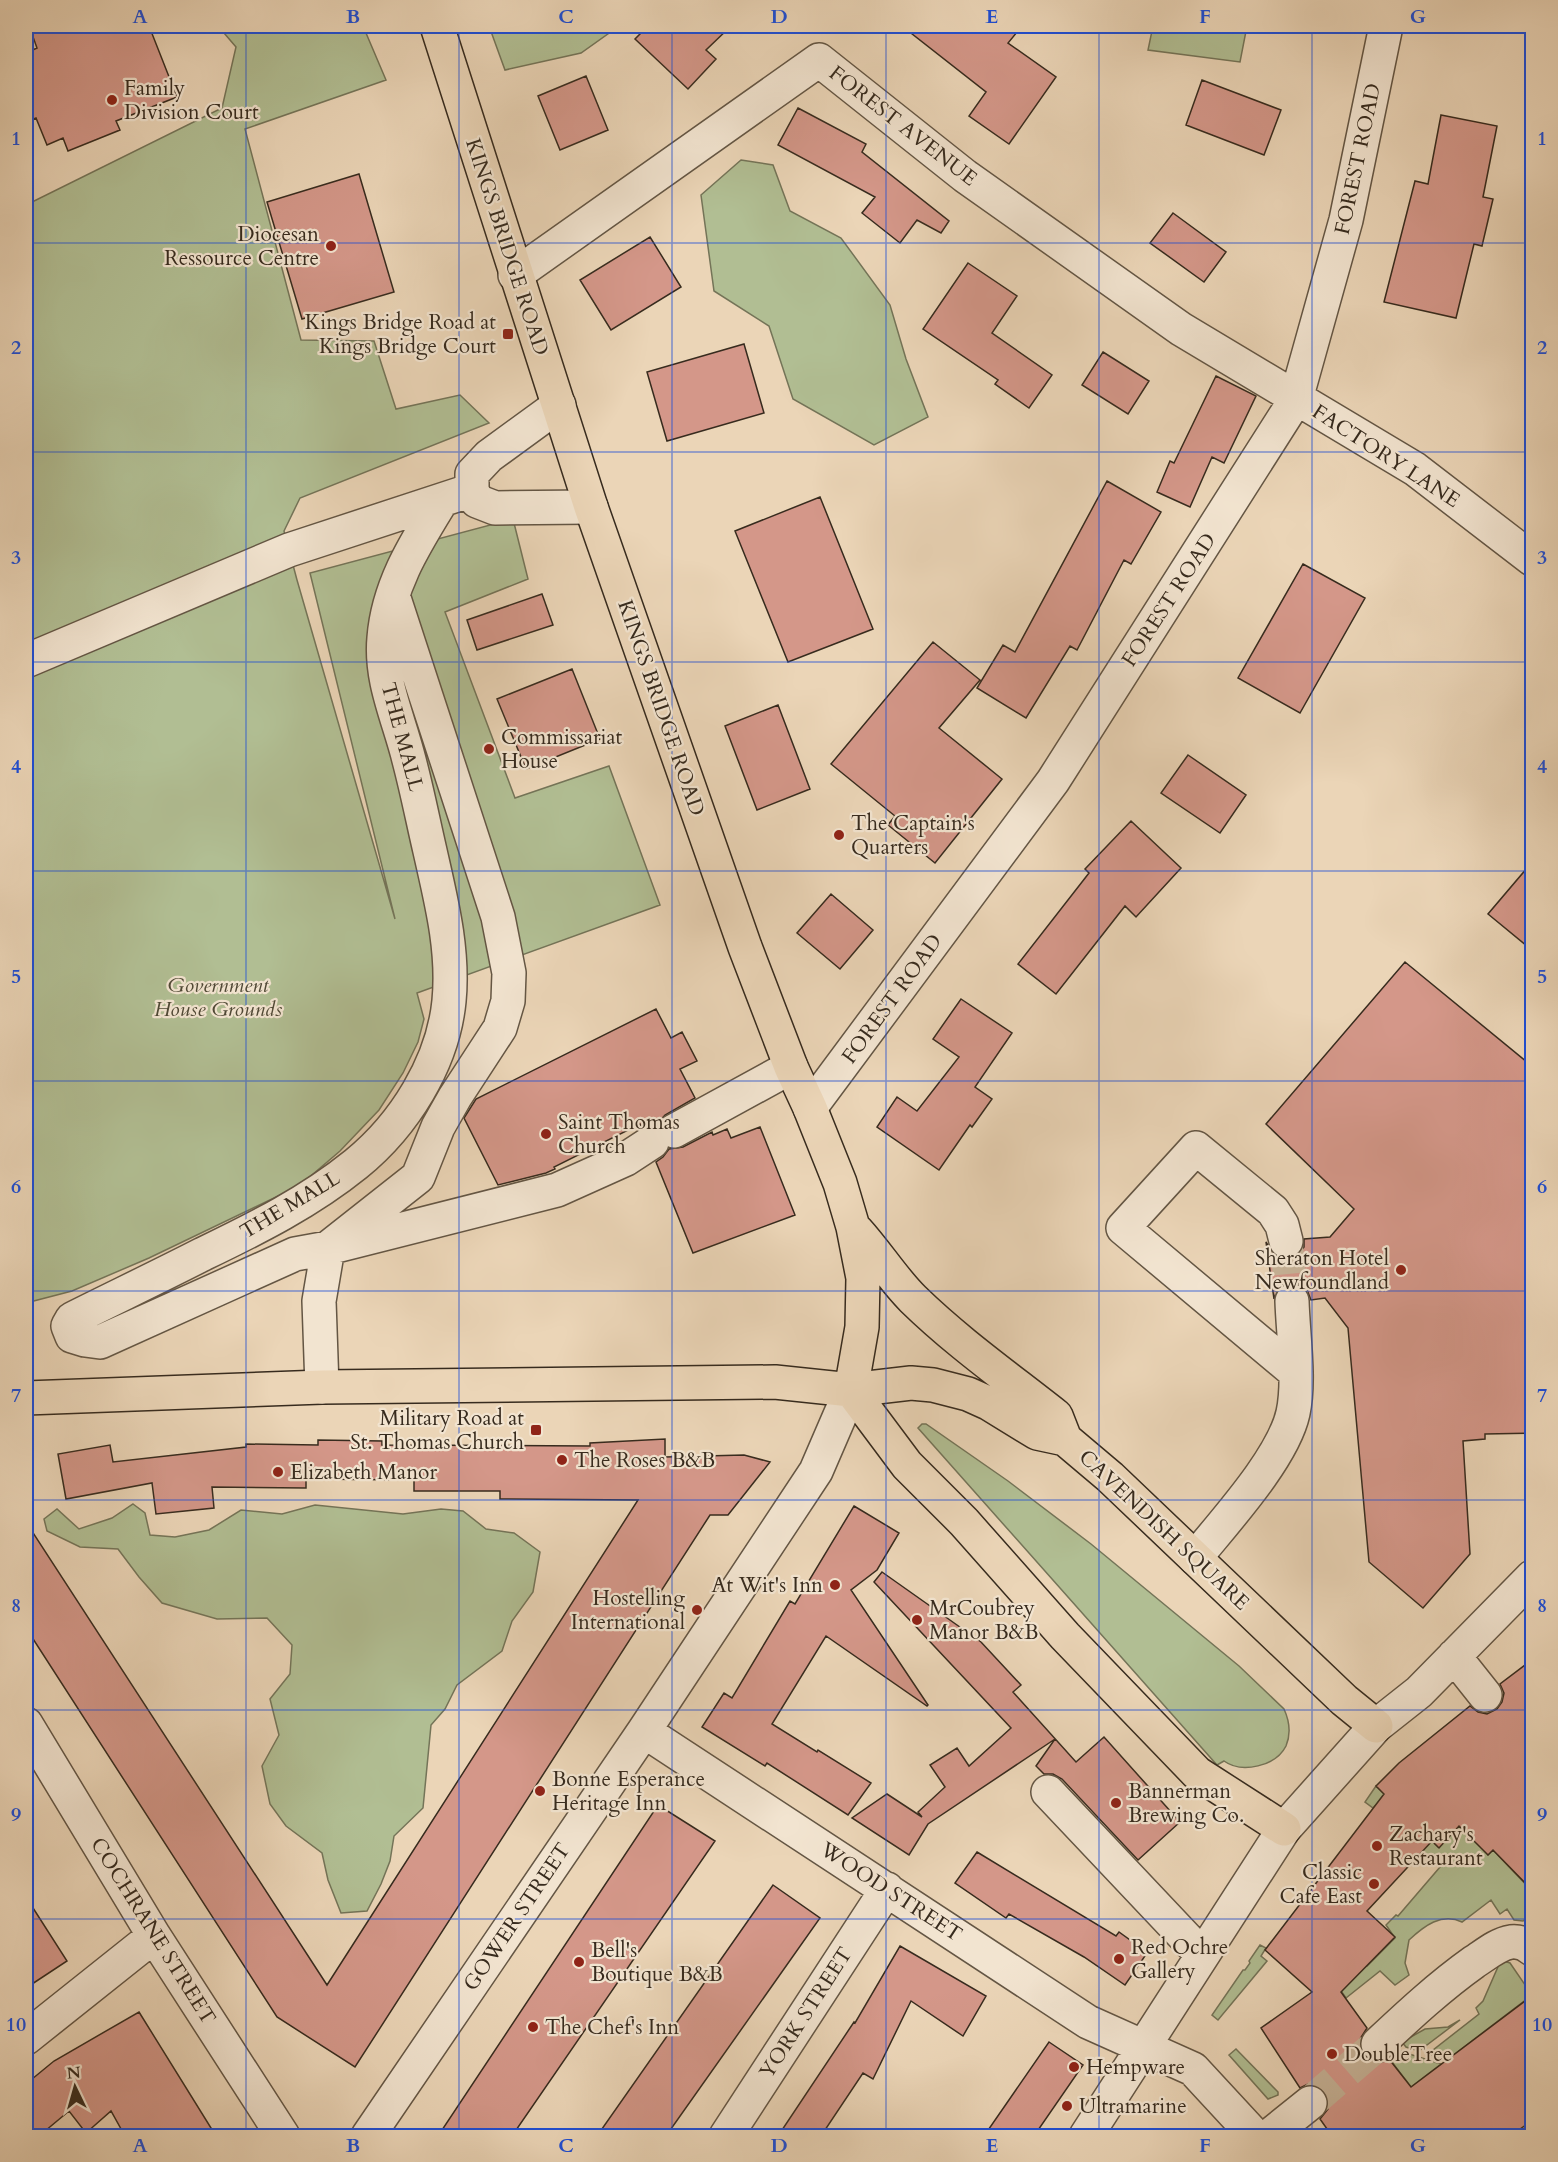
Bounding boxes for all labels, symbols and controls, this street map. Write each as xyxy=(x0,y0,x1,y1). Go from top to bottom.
text: A xyxy=(132,3,148,30)
text: B xyxy=(346,3,360,30)
text: C xyxy=(558,3,574,30)
text: D xyxy=(770,3,788,30)
text: E xyxy=(986,3,998,30)
text: F xyxy=(1199,3,1211,30)
text: G xyxy=(1410,3,1426,30)
street label: FOREST AVENUE xyxy=(823,59,983,193)
place label: Family Division Court xyxy=(124,74,259,127)
street label: FOREST ROAD xyxy=(1328,81,1388,237)
marker: Family Division Court xyxy=(105,93,119,107)
text: 1 xyxy=(11,125,21,152)
text: 1 xyxy=(1537,125,1547,152)
street label: KINGS BRIDGE ROAD xyxy=(458,135,556,359)
place label: Diocesan Ressource Centre xyxy=(164,220,319,273)
marker: Diocesan Ressource Centre xyxy=(324,239,338,253)
place label: Kings Bridge Road at Kings Bridge Court xyxy=(305,308,496,361)
marker: Kings Bridge Road at Kings Bridge Court xyxy=(501,327,515,341)
text: 2 xyxy=(11,334,21,361)
text: 2 xyxy=(1537,334,1547,361)
street label: FACTORY LANE xyxy=(1306,397,1466,515)
street label: FOREST ROAD xyxy=(1115,528,1223,672)
text: 3 xyxy=(11,544,21,571)
text: 3 xyxy=(1537,544,1547,571)
street label: KINGS BRIDGE ROAD xyxy=(610,596,712,820)
street label: THE MALL xyxy=(374,679,431,795)
place label: Commissariat House xyxy=(501,723,623,776)
marker: Commissariat House xyxy=(482,742,496,756)
text: 4 xyxy=(11,753,21,780)
text: 4 xyxy=(1537,753,1547,780)
place label: The Captain's Quarters xyxy=(851,809,975,862)
marker: The Captain's Quarters xyxy=(832,828,846,842)
street label: FOREST ROAD xyxy=(835,928,949,1070)
text: 5 xyxy=(11,963,21,990)
text: 5 xyxy=(1537,963,1547,990)
park label: Government House Grounds xyxy=(154,971,282,1024)
place label: Saint Thomas Church xyxy=(558,1108,680,1161)
marker: Saint Thomas Church xyxy=(539,1127,553,1141)
street label: THE MALL xyxy=(235,1164,346,1246)
text: 6 xyxy=(11,1173,21,1200)
text: 6 xyxy=(1537,1173,1547,1200)
place label: Sheraton Hotel Newfoundland xyxy=(1255,1244,1389,1297)
marker: Sheraton Hotel Newfoundland xyxy=(1394,1263,1408,1277)
text: 7 xyxy=(11,1382,21,1409)
text: 7 xyxy=(1537,1382,1547,1409)
place label: Military Road at St. Thomas Church xyxy=(350,1404,524,1457)
marker: Military Road at St. Thomas Church xyxy=(529,1423,543,1437)
street label: CAVENDISH SQUARE xyxy=(1072,1443,1256,1617)
place label: The Roses B&B xyxy=(574,1446,715,1475)
marker: The Roses B&B xyxy=(555,1453,569,1467)
place label: Elizabeth Manor xyxy=(290,1458,437,1487)
marker: Elizabeth Manor xyxy=(271,1465,285,1479)
place label: At Wit's Inn xyxy=(712,1571,823,1600)
marker: At Wit's Inn xyxy=(828,1578,842,1592)
place label: Hostelling International xyxy=(571,1584,685,1637)
text: 8 xyxy=(11,1592,21,1619)
text: 8 xyxy=(1537,1592,1547,1619)
place label: MrCoubrey Manor B&B xyxy=(929,1594,1039,1647)
marker: Hostelling International xyxy=(690,1603,704,1617)
marker: MrCoubrey Manor B&B xyxy=(910,1613,924,1627)
place label: Bonne Esperance Heritage Inn xyxy=(552,1765,705,1818)
place label: Bannerman Brewing Co. xyxy=(1128,1777,1244,1830)
marker: Bonne Esperance Heritage Inn xyxy=(533,1784,547,1798)
marker: Bannerman Brewing Co. xyxy=(1109,1796,1123,1810)
text: 9 xyxy=(11,1801,21,1828)
text: 9 xyxy=(1537,1801,1547,1828)
place label: Zachary's Restaurant xyxy=(1389,1820,1483,1873)
street label: COCHRANE STREET xyxy=(84,1832,222,2030)
street label: WOOD STREET xyxy=(813,1835,968,1949)
street label: GOWER STREET xyxy=(457,1837,577,1997)
marker: Zachary's Restaurant xyxy=(1370,1839,1384,1853)
place label: Classic Cafe East xyxy=(1280,1858,1362,1911)
marker: Classic Cafe East xyxy=(1367,1877,1381,1891)
place label: Red Ochre Gallery xyxy=(1131,1933,1228,1986)
place label: Bell's Boutique B&B xyxy=(591,1936,723,1989)
street label: YORK STREET xyxy=(753,1942,859,2084)
marker: Red Ochre Gallery xyxy=(1112,1952,1126,1966)
marker: Bell's Boutique B&B xyxy=(572,1955,586,1969)
text: 10 xyxy=(6,2011,26,2038)
text: 10 xyxy=(1532,2011,1552,2038)
place label: The Chef's Inn xyxy=(545,2013,679,2042)
marker: The Chef's Inn xyxy=(526,2020,540,2034)
place label: DoubleTree xyxy=(1344,2040,1452,2069)
marker: DoubleTree xyxy=(1325,2047,1339,2061)
place label: Hempware xyxy=(1086,2053,1185,2082)
north arrow xyxy=(45,2057,105,2117)
marker: Hempware xyxy=(1067,2060,1081,2074)
text: N xyxy=(66,2061,82,2085)
place label: Ultramarine xyxy=(1079,2092,1187,2121)
marker: Ultramarine xyxy=(1060,2099,1074,2113)
text: A xyxy=(132,2132,148,2159)
text: B xyxy=(346,2132,360,2159)
text: C xyxy=(558,2132,574,2159)
text: D xyxy=(770,2132,788,2159)
text: E xyxy=(986,2132,998,2159)
text: F xyxy=(1199,2132,1211,2159)
text: G xyxy=(1410,2132,1426,2159)

